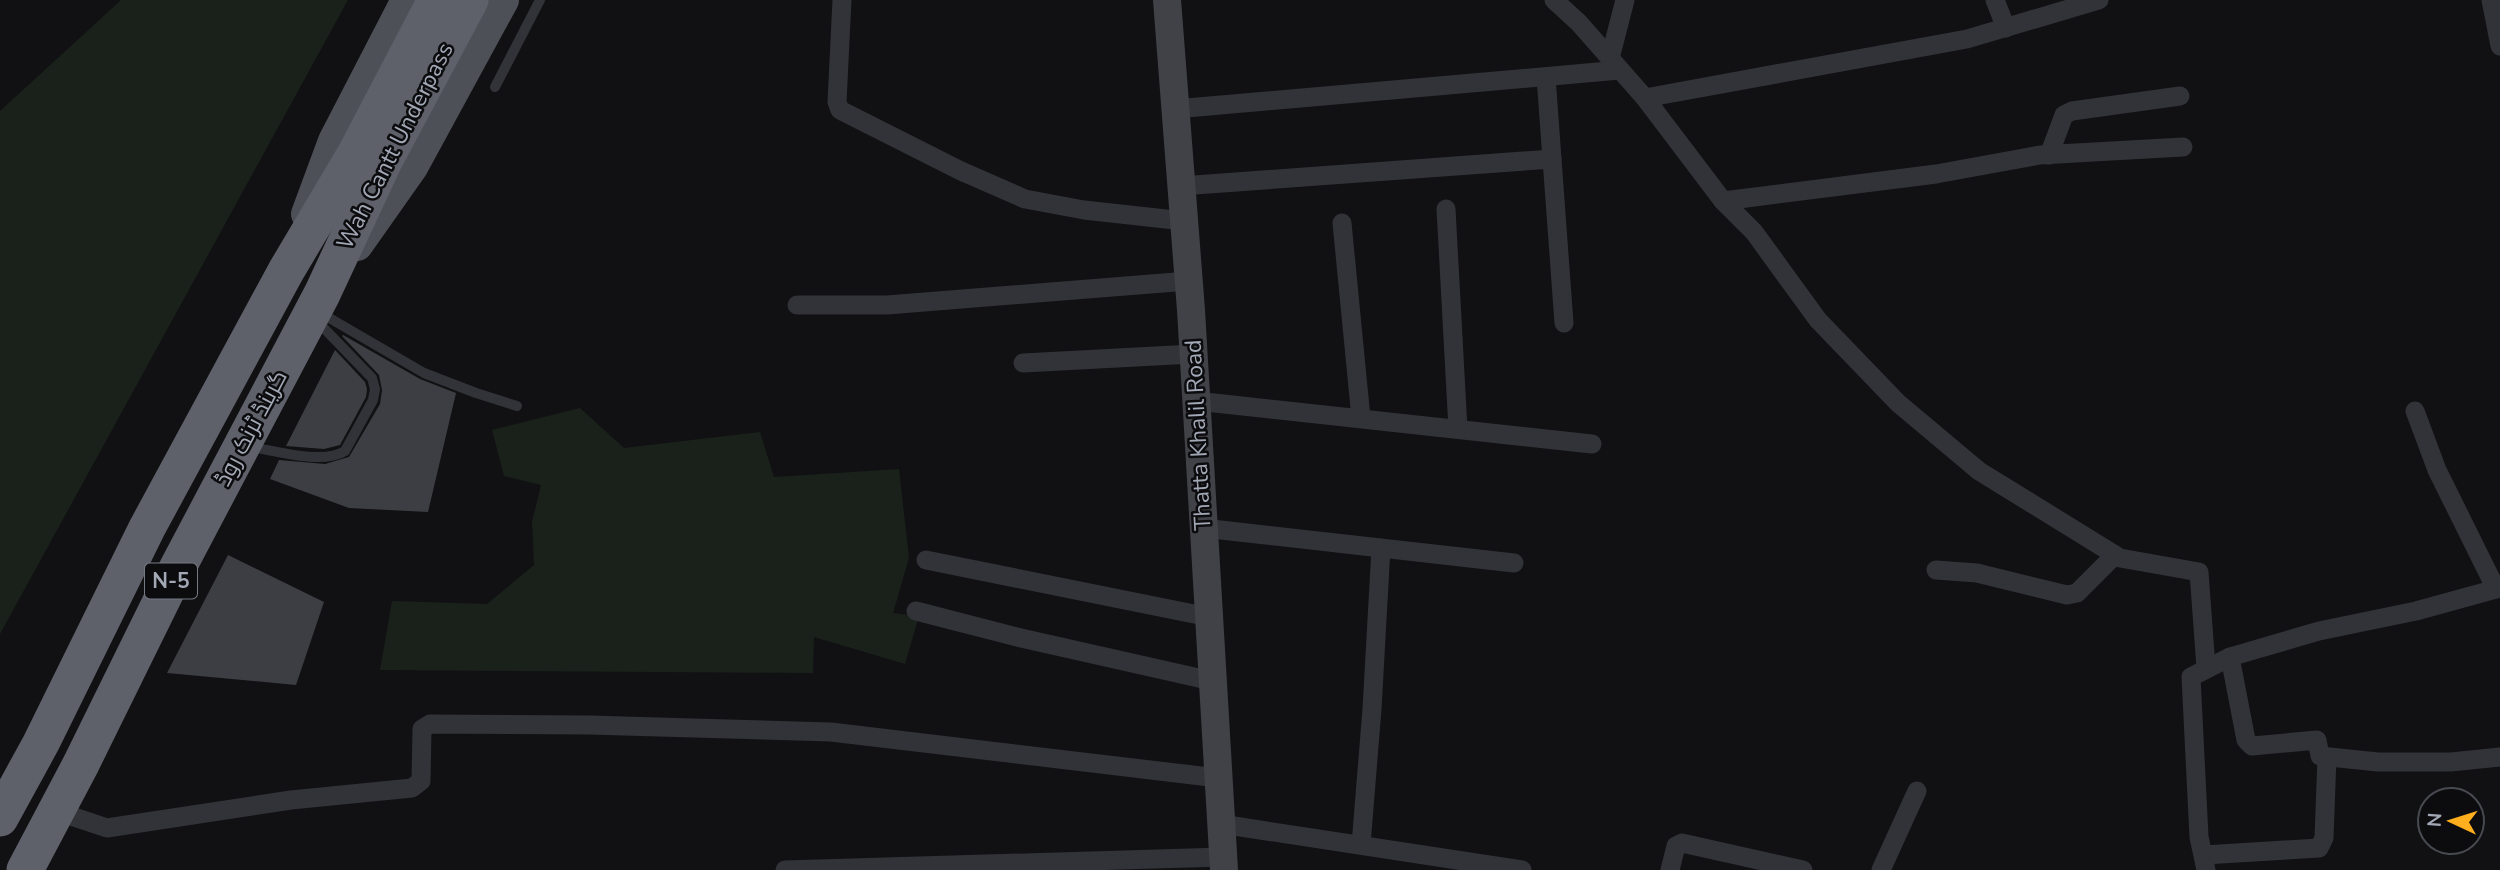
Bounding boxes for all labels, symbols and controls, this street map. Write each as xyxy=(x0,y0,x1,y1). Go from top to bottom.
street label: Wah Cantt Underpass xyxy=(329,37,461,255)
street label: Thatta Khalil Road xyxy=(1178,339,1218,531)
street label: گرینڈ ٹرنک روڈ xyxy=(207,365,295,491)
road number: N-5 xyxy=(145,564,197,598)
north arrow xyxy=(2416,786,2486,856)
text: N xyxy=(2422,812,2449,828)

